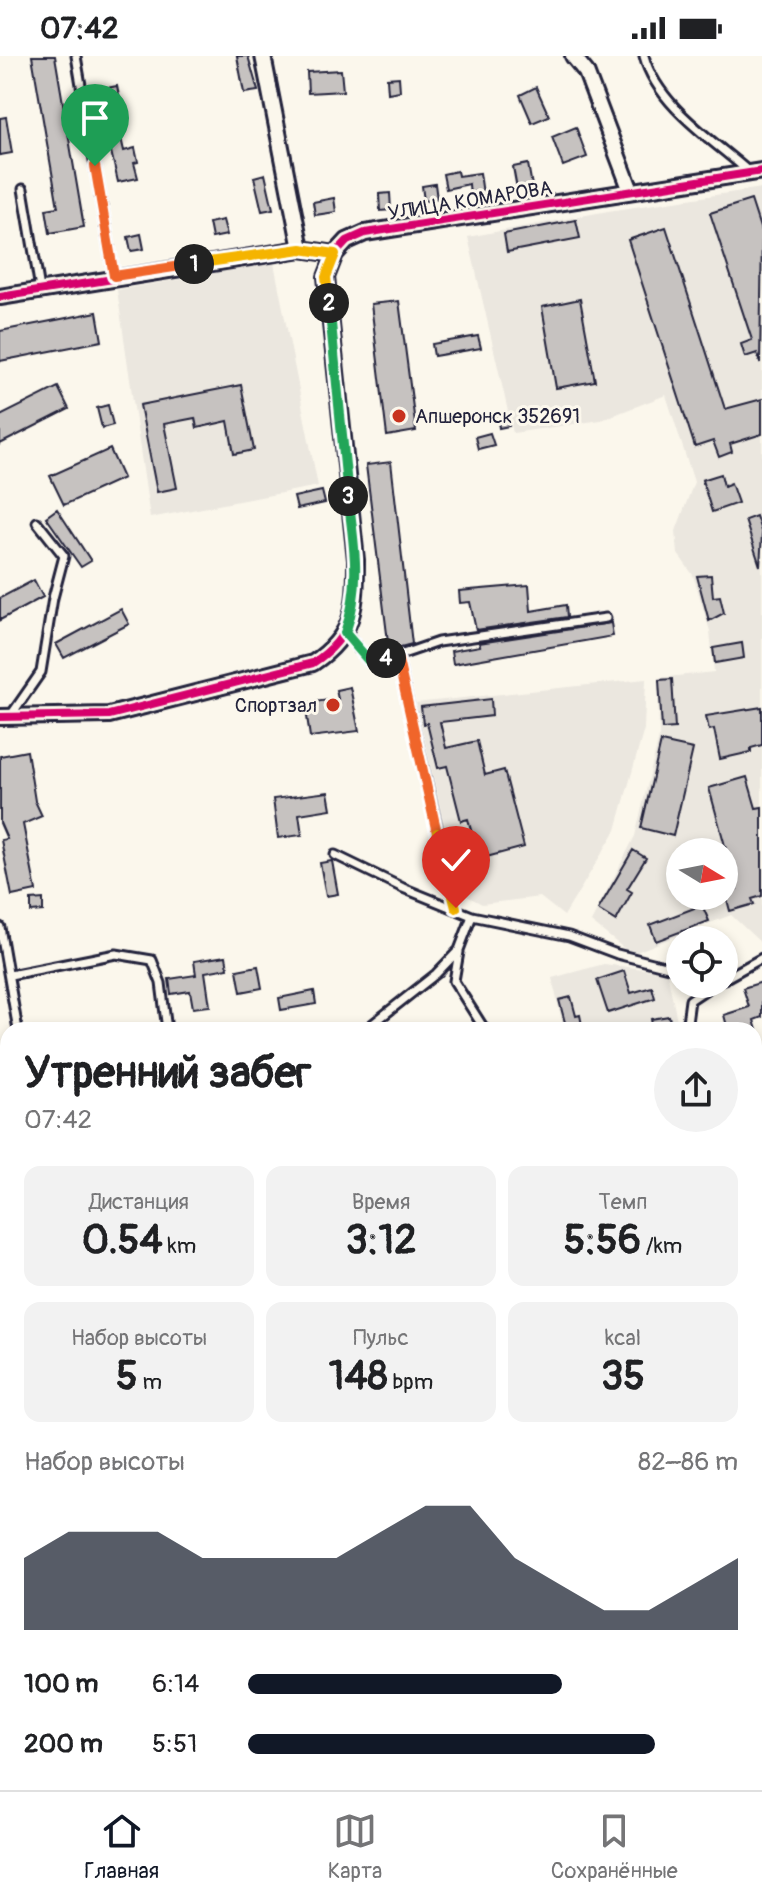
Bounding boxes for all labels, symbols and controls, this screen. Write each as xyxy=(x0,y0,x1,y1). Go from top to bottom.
text: 07:42 xyxy=(40,10,119,47)
pin xyxy=(61,84,129,166)
icon: arrive xyxy=(73,96,117,140)
street label: УЛИЦА КОМАРОВА xyxy=(386,175,554,226)
pin: 1 xyxy=(174,244,214,284)
text: 1 xyxy=(190,250,198,278)
pin: 2 xyxy=(309,283,349,323)
text: 2 xyxy=(323,289,335,317)
place label: Апшеронск 352691 xyxy=(415,404,580,429)
marker: Апшеронск 352691 xyxy=(390,407,408,425)
pin: 3 xyxy=(328,476,368,516)
text: 3 xyxy=(342,482,354,510)
pin: 4 xyxy=(366,638,406,678)
text: 4 xyxy=(380,644,392,672)
place label: Спортзал xyxy=(235,693,317,718)
marker: Спортзал xyxy=(324,696,342,714)
pin xyxy=(422,826,490,908)
icon: check xyxy=(434,838,478,882)
north arrow xyxy=(666,838,738,910)
map controls xyxy=(666,838,738,998)
button: locate xyxy=(666,926,738,998)
text: Утренний забег xyxy=(24,1046,311,1101)
button: share xyxy=(654,1048,738,1132)
text: 07:42 xyxy=(24,1104,92,1136)
text: Дистанция xyxy=(89,1188,189,1216)
text: Время xyxy=(352,1188,410,1216)
text: Темп xyxy=(599,1188,647,1216)
text: 0.54 xyxy=(82,1216,163,1265)
text: 3:12 xyxy=(346,1216,417,1265)
text: 5:56 xyxy=(564,1216,641,1265)
text: km xyxy=(163,1232,196,1260)
text: /km xyxy=(641,1232,682,1260)
text: Набор высоты xyxy=(71,1324,207,1352)
text: Пульс xyxy=(353,1324,409,1352)
text: kcal xyxy=(605,1324,641,1352)
text: 5 xyxy=(116,1352,138,1401)
text: 148 xyxy=(329,1352,388,1401)
text: 35 xyxy=(601,1352,645,1401)
text: m xyxy=(138,1368,162,1396)
text: bpm xyxy=(388,1368,433,1396)
text: Набор высоты xyxy=(24,1446,185,1478)
text: 82–86 m xyxy=(638,1446,738,1478)
text: 100 m xyxy=(24,1668,98,1700)
text: 6:14 xyxy=(152,1668,199,1700)
text: 200 m xyxy=(24,1728,103,1760)
text: 5:51 xyxy=(152,1728,197,1760)
tab: Главная xyxy=(84,1809,159,1885)
tab: Карта xyxy=(328,1809,382,1885)
tab: Сохранённые xyxy=(551,1809,678,1885)

